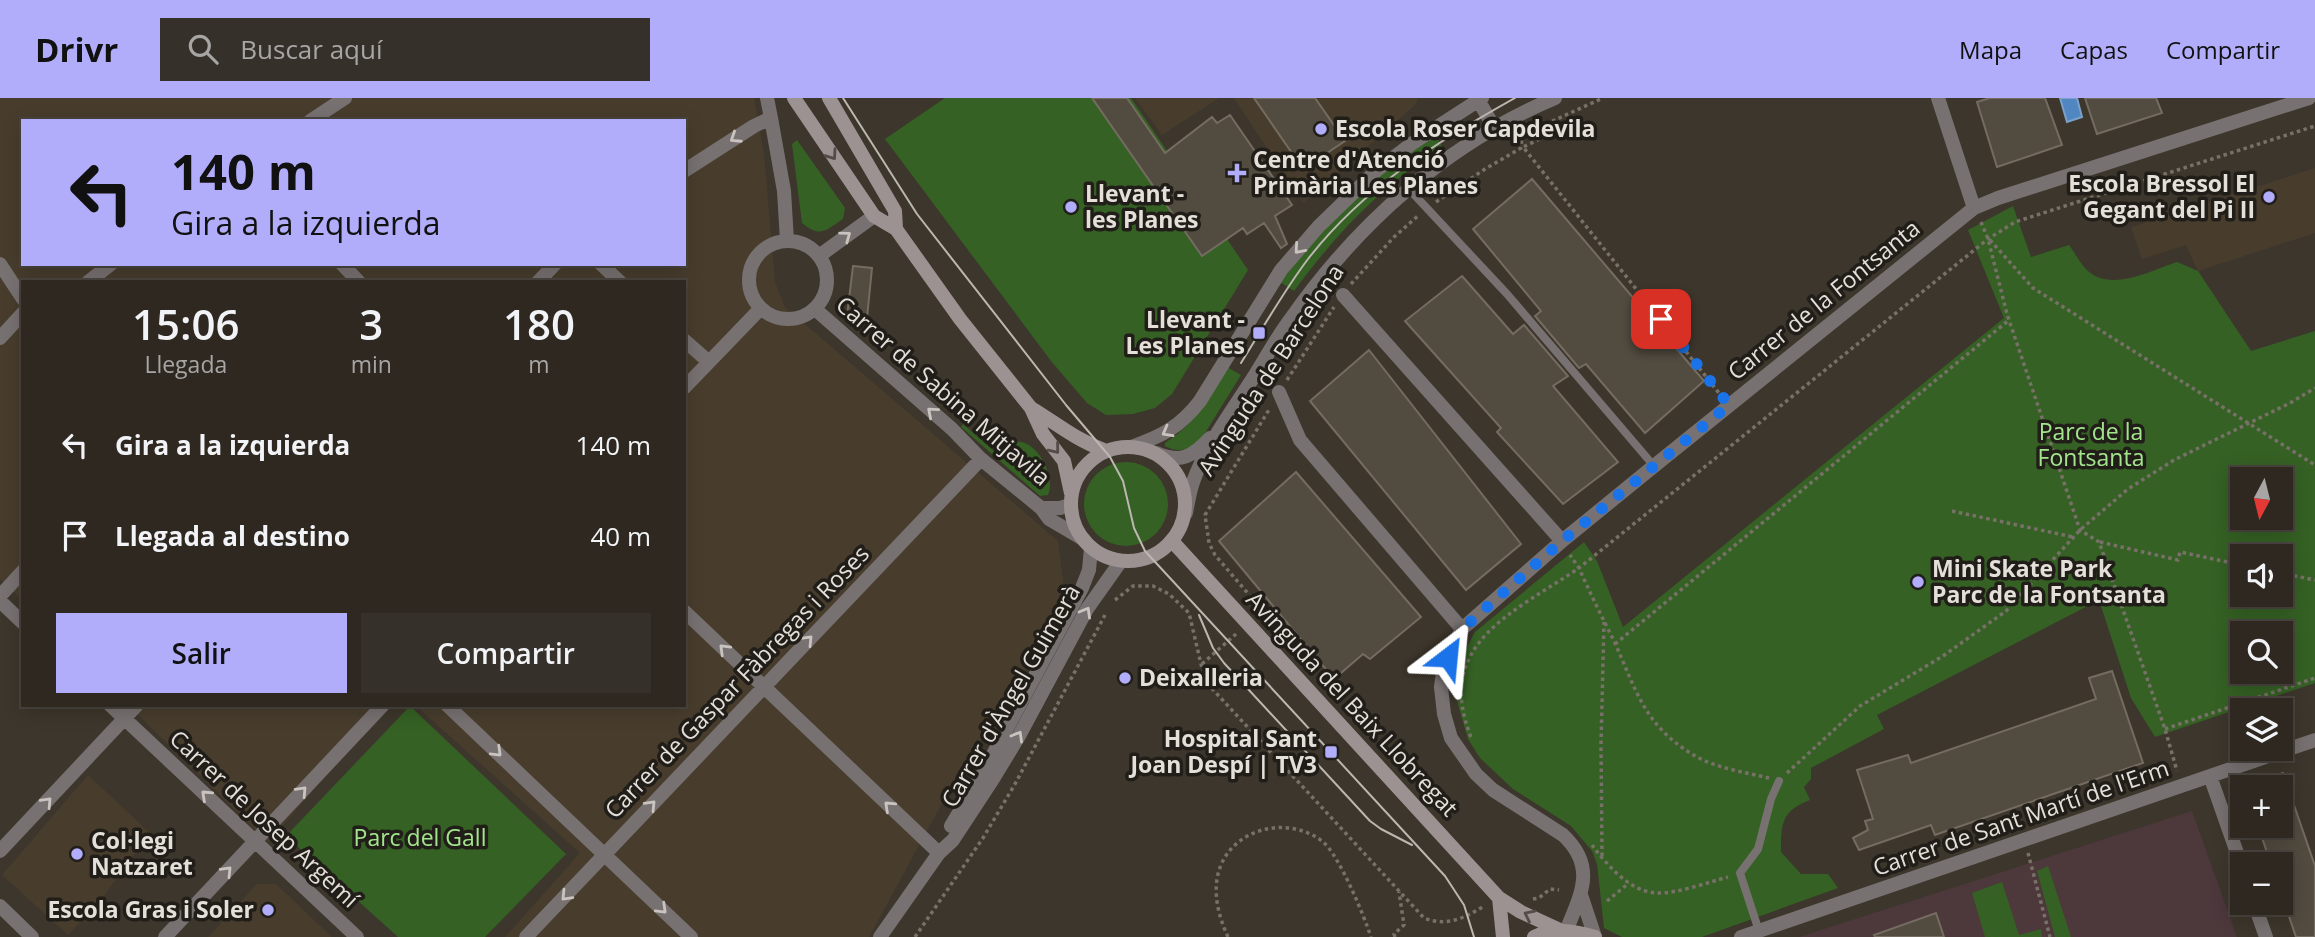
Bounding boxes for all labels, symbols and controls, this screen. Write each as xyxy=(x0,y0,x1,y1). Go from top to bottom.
search box xyxy=(160,18,650,81)
text: Drivr xyxy=(35,27,118,72)
icon: search xyxy=(184,30,222,68)
text: Buscar aquí xyxy=(240,31,383,67)
text: Mapa xyxy=(1959,33,2022,66)
text: Capas xyxy=(2060,33,2128,66)
text: Compartir xyxy=(2166,33,2280,66)
place label: Escola Roser Capdevila xyxy=(1335,112,1595,144)
marker: Escola Roser Capdevila xyxy=(1313,121,1329,137)
one-way arrow xyxy=(730,129,743,142)
text: 140 m xyxy=(171,138,316,204)
place label: Centre d'Atenció Primària Les Planes xyxy=(1253,143,1478,201)
icon: left xyxy=(56,147,147,238)
one-way arrow xyxy=(824,147,836,160)
marker: Centre d'Atenció Primària Les Planes xyxy=(1227,163,1247,183)
place label: Escola Bressol El Gegant del Pi II xyxy=(2068,167,2255,225)
place label: Llevant - les Planes xyxy=(1085,177,1199,235)
marker: Escola Bressol El Gegant del Pi II xyxy=(2261,189,2277,205)
marker: Llevant - les Planes xyxy=(1063,199,1079,215)
text: Gira a la izquierda xyxy=(171,201,441,244)
street label: Carrer de la Fontsanta xyxy=(1721,212,1926,387)
one-way arrow xyxy=(839,232,851,244)
one-way arrow xyxy=(1295,241,1307,254)
street label: Avinguda de Barcelona xyxy=(1190,258,1351,481)
street label: Carrer de Sabina Mitjavila xyxy=(830,288,1058,492)
pin xyxy=(1631,289,1691,349)
text: 15:06 xyxy=(132,295,240,352)
text: 3 xyxy=(359,295,383,352)
text: 180 xyxy=(503,295,575,352)
icon: arrive xyxy=(1642,300,1680,338)
place label: Llevant - Les Planes xyxy=(1126,303,1245,361)
marker: Llevant - Les Planes xyxy=(1251,325,1267,341)
text: Llegada xyxy=(144,348,227,380)
text: min xyxy=(351,348,392,380)
text: m xyxy=(528,348,550,380)
one-way arrow xyxy=(927,408,940,420)
park label: Parc de la Fontsanta xyxy=(2038,415,2144,473)
one-way arrow xyxy=(1161,424,1174,437)
icon: left xyxy=(56,426,94,464)
text: Gira a la izquierda xyxy=(115,427,350,463)
text: 140 m xyxy=(576,427,651,463)
one-way arrow xyxy=(1047,441,1059,454)
north arrow xyxy=(2230,467,2292,530)
map controls xyxy=(2230,467,2293,915)
icon: arrive xyxy=(56,517,94,555)
text: Llegada al destino xyxy=(115,518,350,554)
text: 40 m xyxy=(590,518,651,554)
street label: Carrer de Gaspar Fàbregas i Roses xyxy=(597,538,876,825)
button: sound xyxy=(2230,544,2293,607)
place label: Mini Skate Park Parc de la Fontsanta xyxy=(1932,552,2166,610)
marker: Mini Skate Park Parc de la Fontsanta xyxy=(1910,574,1926,590)
street label: Carrer d'Àngel Guimerà xyxy=(933,578,1087,813)
street label: Avinguda del Baix Llobregat xyxy=(1240,584,1466,823)
one-way arrow xyxy=(1078,606,1091,619)
button: Salir xyxy=(56,613,347,693)
button: Compartir xyxy=(361,613,651,693)
position arrow xyxy=(1411,620,1485,694)
button: search xyxy=(2230,621,2293,684)
one-way arrow xyxy=(800,635,812,648)
one-way arrow xyxy=(719,645,732,658)
place label: Deixalleria xyxy=(1139,661,1263,693)
marker: Deixalleria xyxy=(1117,670,1133,686)
button: layers xyxy=(2230,698,2293,761)
street label: Carrer de Josep Argemí xyxy=(163,722,367,915)
place label: Hospital Sant Joan Despí | TV3 xyxy=(1129,722,1317,780)
one-way arrow xyxy=(1010,731,1023,744)
one-way arrow xyxy=(489,744,502,757)
marker: Hospital Sant Joan Despí | TV3 xyxy=(1323,744,1339,760)
street label: Carrer de Sant Martí de l'Erm xyxy=(1868,751,2173,883)
button: + xyxy=(2230,775,2293,838)
one-way arrow xyxy=(294,786,307,799)
one-way arrow xyxy=(201,790,214,803)
one-way arrow xyxy=(38,797,51,810)
one-way arrow xyxy=(643,800,655,813)
one-way arrow xyxy=(884,801,897,814)
park label: Parc del Gall xyxy=(354,821,486,853)
place label: Col·legi Natzaret xyxy=(91,824,193,882)
marker: Col·legi Natzaret xyxy=(69,846,85,862)
button: − xyxy=(2230,852,2293,915)
one-way arrow xyxy=(219,866,232,879)
one-way arrow xyxy=(561,888,574,901)
place label: Escola Gras i Soler xyxy=(47,893,254,925)
one-way arrow xyxy=(654,901,667,914)
marker: Escola Gras i Soler xyxy=(260,902,276,918)
one-way arrow xyxy=(1524,910,1536,924)

